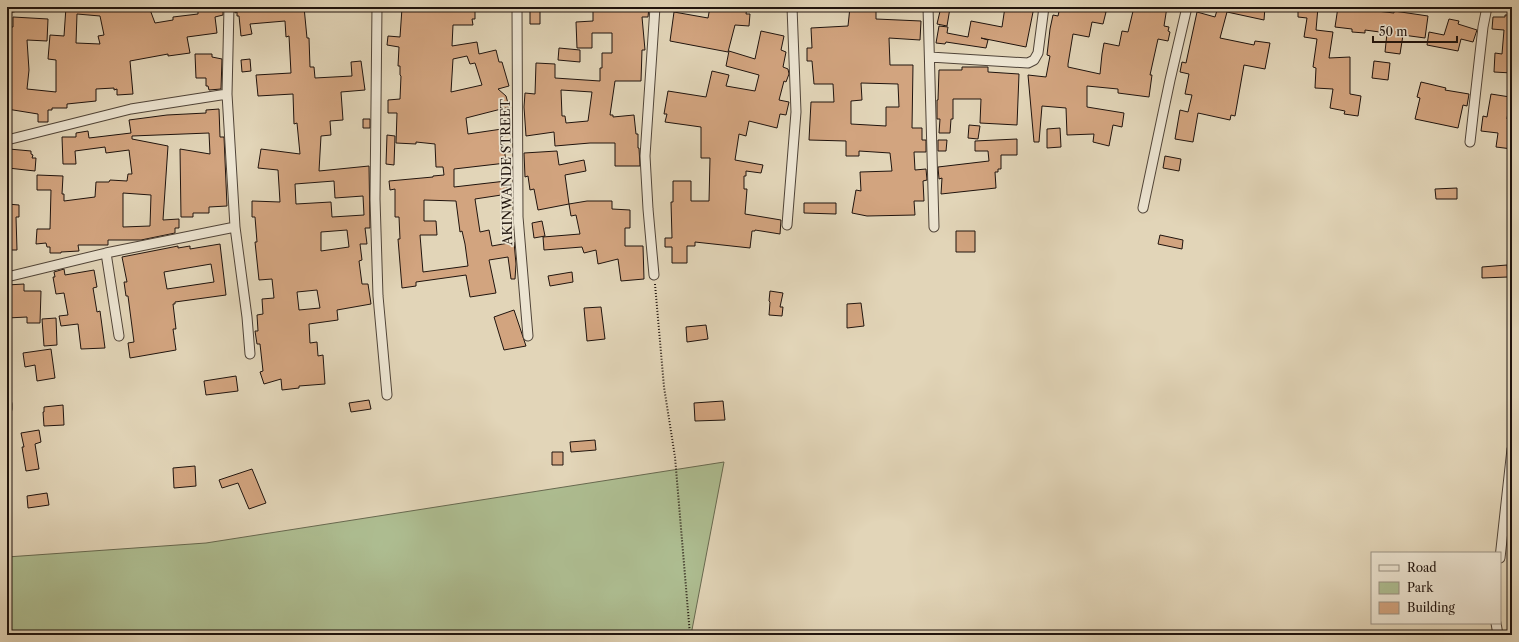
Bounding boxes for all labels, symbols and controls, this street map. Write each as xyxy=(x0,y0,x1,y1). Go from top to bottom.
scale bar xyxy=(1373,18,1457,44)
text: 50 m xyxy=(1379,24,1408,39)
street label: AKINWANDE STREET xyxy=(497,98,515,246)
legend xyxy=(1371,552,1501,624)
text: Road xyxy=(1407,560,1437,575)
text: Park xyxy=(1407,580,1434,595)
text: Building xyxy=(1407,600,1455,615)

